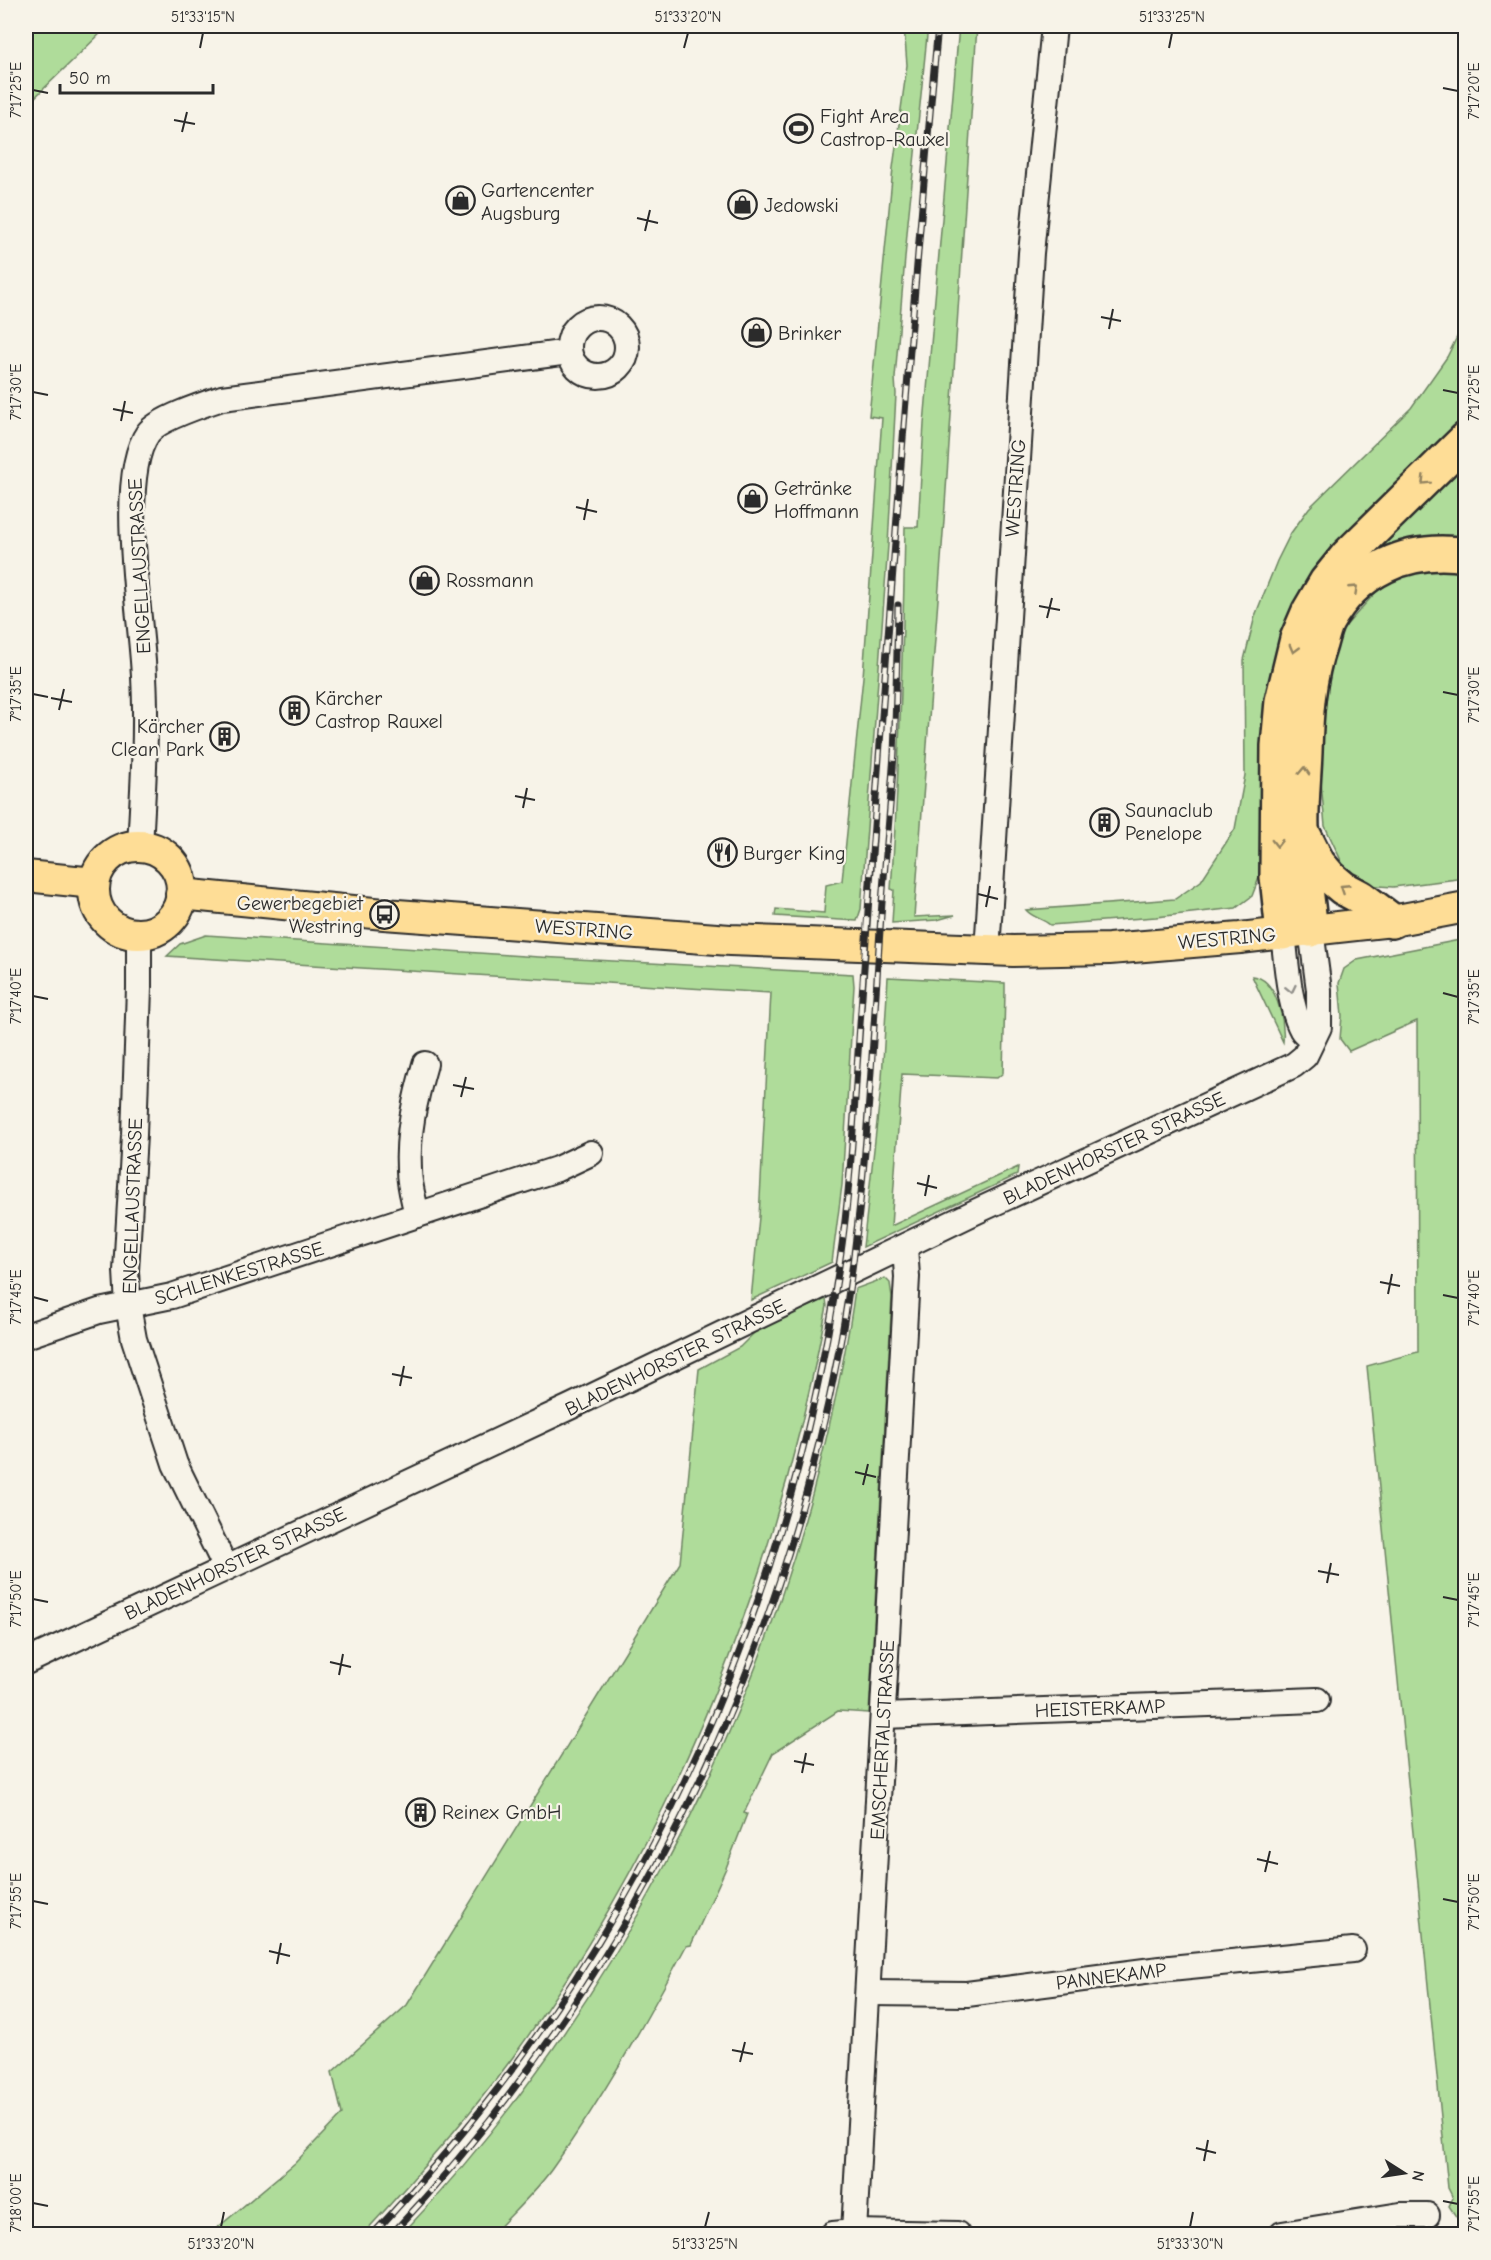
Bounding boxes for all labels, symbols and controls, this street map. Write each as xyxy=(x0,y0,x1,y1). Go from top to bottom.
text: 51°33'15"N xyxy=(171,8,235,26)
text: 51°33'20"N xyxy=(655,8,721,26)
text: 51°33'25"N xyxy=(1139,8,1205,26)
scale bar xyxy=(60,57,213,95)
text: 7°17'25"E xyxy=(7,62,25,118)
text: 7°17'20"E xyxy=(1465,63,1483,119)
text: 50 m xyxy=(69,68,111,89)
place label: Fight Area Castrop-Rauxel xyxy=(820,105,949,151)
sports icon: Fight Area Castrop-Rauxel xyxy=(783,112,815,144)
place label: Gartencenter Augsburg xyxy=(481,179,594,225)
shop icon: Gartencenter Augsburg xyxy=(444,185,476,217)
shop icon: Jedowski xyxy=(727,189,759,221)
place label: Jedowski xyxy=(764,194,839,217)
shop icon: Brinker xyxy=(741,317,773,349)
place label: Brinker xyxy=(778,322,841,345)
text: 7°17'30"E xyxy=(7,364,25,420)
text: 7°17'25"E xyxy=(1465,365,1483,421)
street label: WESTRING xyxy=(1001,438,1030,538)
one-way arrow xyxy=(1421,474,1431,485)
street label: ENGELLAUSTRASSE xyxy=(123,477,156,655)
place label: Getränke Hoffmann xyxy=(774,477,859,523)
shop icon: Getränke Hoffmann xyxy=(737,483,769,515)
shop icon: Rossmann xyxy=(409,564,441,596)
place label: Rossmann xyxy=(446,569,534,592)
one-way arrow xyxy=(1347,585,1358,596)
one-way arrow xyxy=(1289,644,1302,654)
text: 7°17'35"E xyxy=(7,666,25,722)
text: 7°17'30"E xyxy=(1465,667,1483,723)
place label: Kärcher Castrop Rauxel xyxy=(315,687,443,733)
building icon: Kärcher Castrop Rauxel xyxy=(278,694,310,726)
place label: Kärcher Clean Park xyxy=(111,715,204,761)
building icon: Kärcher Clean Park xyxy=(209,721,241,753)
one-way arrow xyxy=(1298,767,1310,776)
place label: Saunaclub Penelope xyxy=(1125,799,1213,845)
building icon: Saunaclub Penelope xyxy=(1088,806,1120,838)
restaurant icon: Burger King xyxy=(706,837,738,869)
one-way arrow xyxy=(1271,839,1283,848)
place label: Burger King xyxy=(743,842,846,865)
one-way arrow xyxy=(1340,883,1350,895)
place label: Gewerbegebiet Westring xyxy=(237,892,364,938)
bus stop icon: Gewerbegebiet Westring xyxy=(368,898,400,930)
street label: WESTRING xyxy=(534,915,634,944)
street label: WESTRING xyxy=(1177,923,1277,954)
text: 7°17'40"E xyxy=(7,968,25,1024)
text: 7°17'35"E xyxy=(1465,969,1483,1025)
one-way arrow xyxy=(1284,984,1297,994)
street label: BLADENHORSTER STRASSE xyxy=(1000,1087,1229,1210)
street label: ENGELLAUSTRASSE xyxy=(118,1118,147,1294)
street label: SCHLENKESTRASSE xyxy=(152,1237,326,1310)
text: 7°17'45"E xyxy=(7,1269,25,1325)
text: 7°17'40"E xyxy=(1465,1270,1483,1326)
street label: BLADENHORSTER STRASSE xyxy=(561,1294,789,1421)
street label: BLADENHORSTER STRASSE xyxy=(121,1502,350,1625)
text: 7°17'50"E xyxy=(7,1570,25,1628)
text: 7°17'45"E xyxy=(1465,1572,1483,1628)
street label: EMSCHERTALSTRASSE xyxy=(866,1640,899,1841)
street label: HEISTERKAMP xyxy=(1034,1695,1166,1722)
building icon: Reinex GmbH xyxy=(405,1796,437,1828)
place label: Reinex GmbH xyxy=(442,1801,561,1824)
text: 7°17'55"E xyxy=(7,1873,25,1929)
text: 7°17'50"E xyxy=(1465,1873,1483,1931)
street label: PANNEKAMP xyxy=(1054,1958,1168,1995)
north arrow xyxy=(1374,2143,1434,2203)
text: N xyxy=(1408,2169,1428,2183)
text: 7°18'00"E xyxy=(7,2174,25,2232)
text: 7°17'55"E xyxy=(1465,2176,1483,2232)
text: 51°33'20"N xyxy=(188,2235,254,2253)
text: 51°33'25"N xyxy=(672,2235,738,2253)
text: 51°33'30"N xyxy=(1157,2235,1223,2253)

